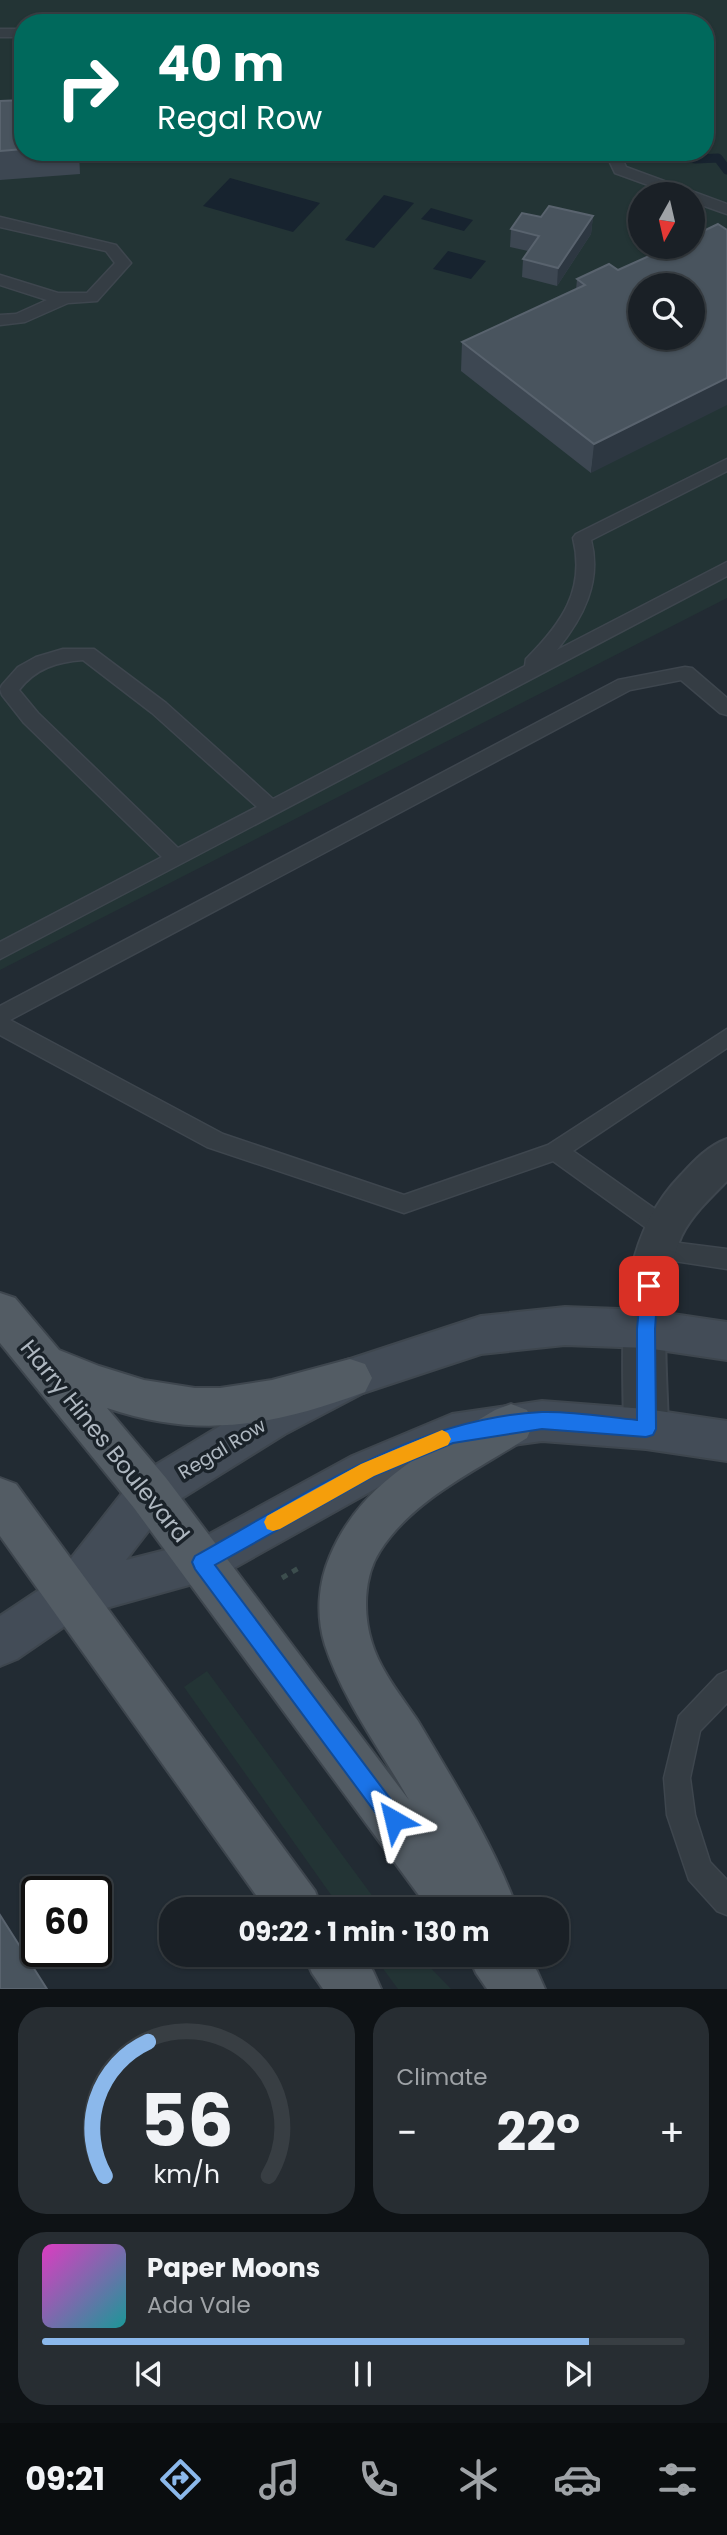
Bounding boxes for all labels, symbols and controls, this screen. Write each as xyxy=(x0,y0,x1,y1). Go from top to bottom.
text: 40 m xyxy=(157,30,284,98)
icon: right xyxy=(42,42,133,133)
text: Regal Row xyxy=(157,95,322,140)
north arrow xyxy=(628,182,705,259)
map controls xyxy=(628,182,705,350)
button: search xyxy=(628,273,705,350)
pin xyxy=(619,1256,679,1316)
icon: arrive xyxy=(630,1267,668,1305)
street label: Harry Hines Boulevard xyxy=(13,1333,197,1549)
street label: Regal Row xyxy=(173,1412,271,1486)
position arrow xyxy=(357,1783,431,1857)
speed limit sign: 60 xyxy=(21,1876,112,1967)
text: 09:22 · 1 min · 130 m xyxy=(238,1914,490,1950)
text: Climate xyxy=(397,2061,487,2093)
text: 56 xyxy=(139,2071,233,2172)
text: 22° xyxy=(497,2096,580,2169)
text: − xyxy=(397,2106,417,2159)
text: + xyxy=(659,2106,685,2159)
text: km/h xyxy=(153,2157,220,2192)
text: Paper Moons xyxy=(147,2250,320,2286)
text: Ada Vale xyxy=(147,2289,251,2321)
icon: previous xyxy=(130,2355,168,2393)
icon: pause xyxy=(344,2355,382,2393)
icon: next xyxy=(559,2355,597,2393)
icon: directions xyxy=(156,2455,205,2504)
icon: music xyxy=(255,2455,304,2504)
icon: phone xyxy=(354,2455,403,2504)
icon: climate xyxy=(454,2455,503,2504)
icon: car xyxy=(553,2455,602,2504)
icon: filters xyxy=(653,2455,702,2504)
text: 09:21 xyxy=(25,2456,105,2501)

